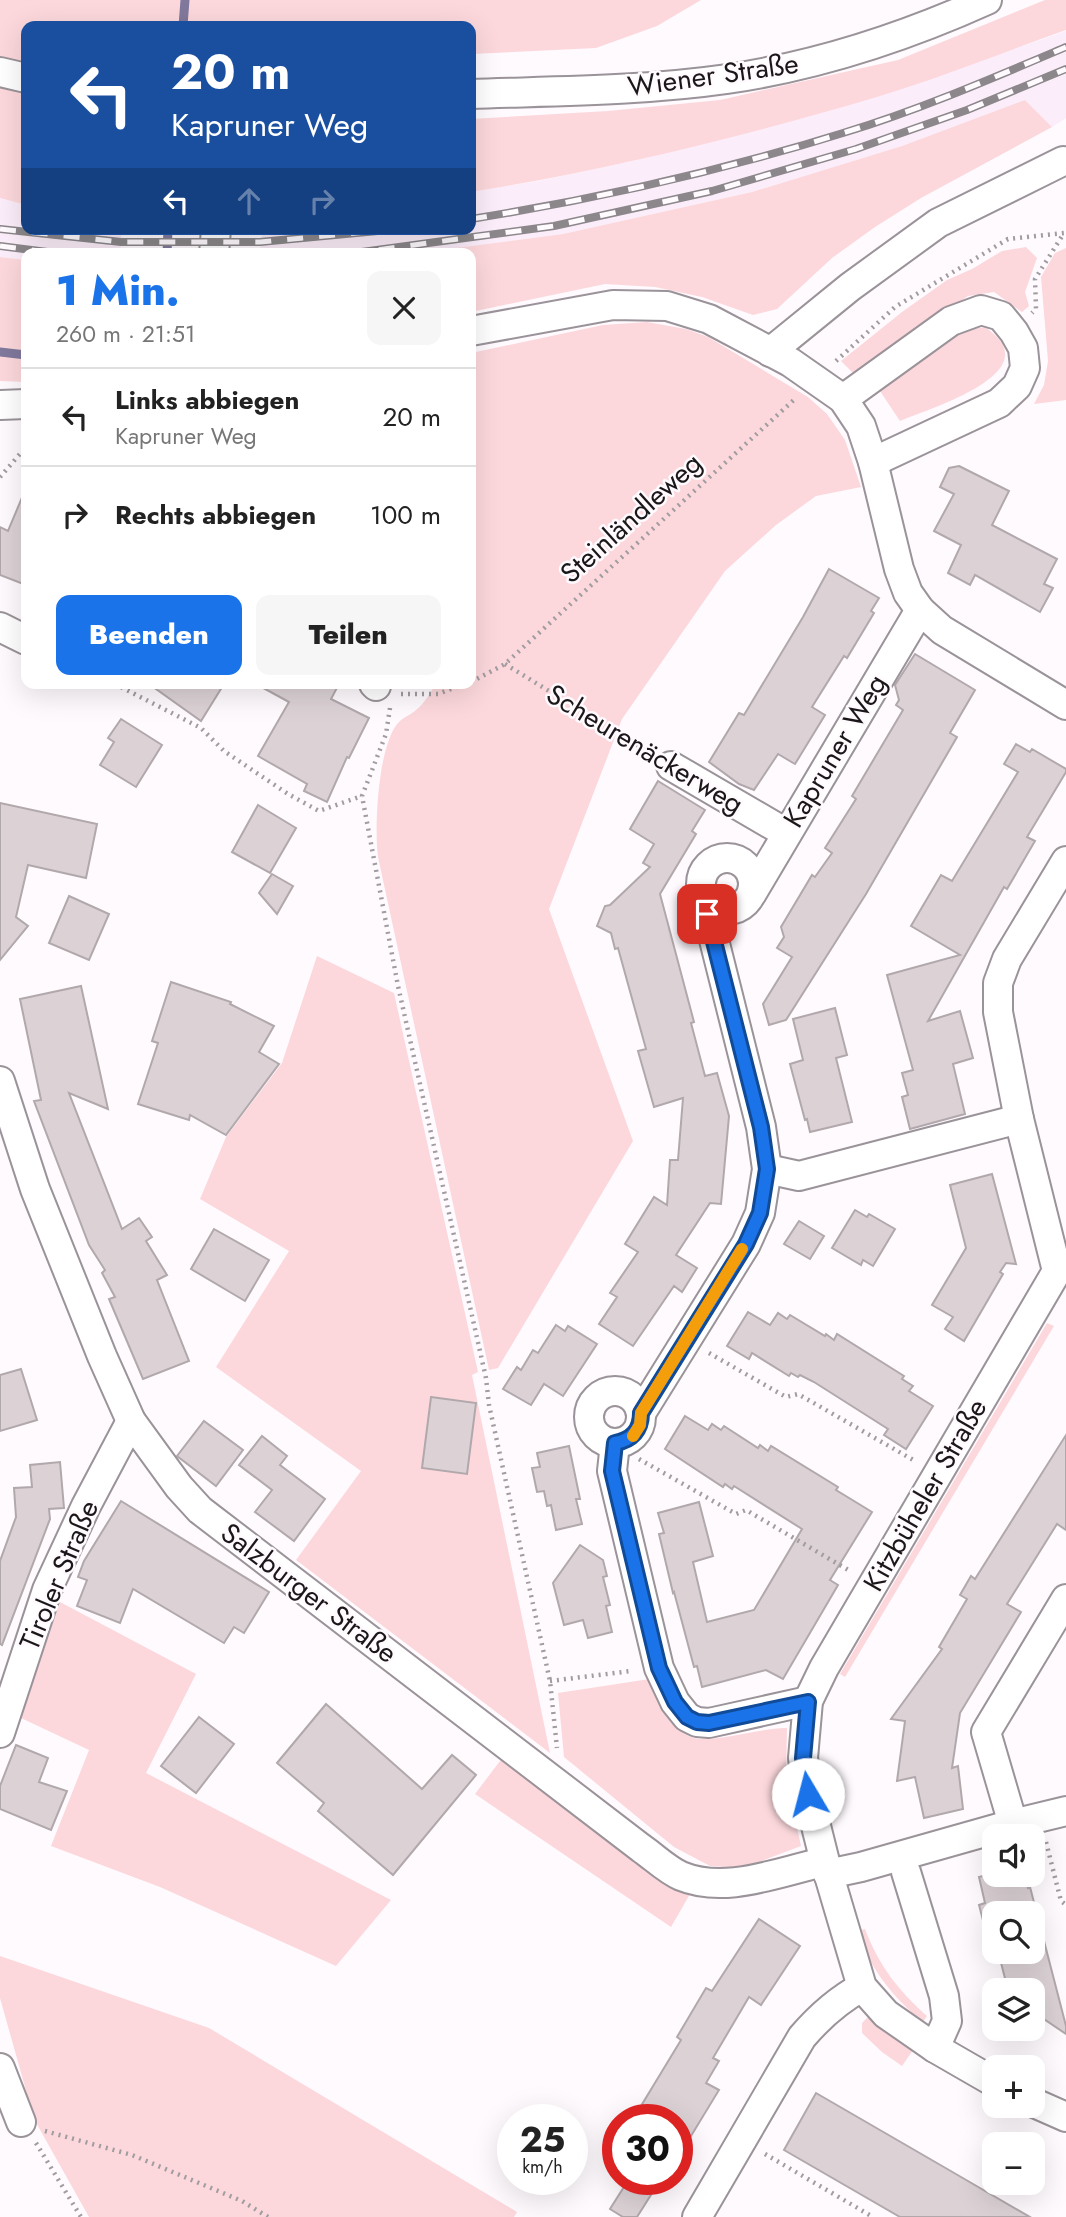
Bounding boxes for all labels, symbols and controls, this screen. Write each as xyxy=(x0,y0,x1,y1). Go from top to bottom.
text: 20 m xyxy=(171,37,290,107)
street label: Wiener Straße xyxy=(625,43,801,107)
icon: left xyxy=(56,49,147,140)
text: Kapruner Weg xyxy=(171,102,368,148)
icon: left xyxy=(157,182,195,220)
icon: ahead xyxy=(230,182,268,220)
icon: right xyxy=(303,182,341,220)
text: 1 Min. xyxy=(56,260,180,321)
button: close xyxy=(367,271,441,345)
text: 260 m · 21:51 xyxy=(56,317,195,351)
text: Links abbiegen xyxy=(115,381,299,419)
icon: left xyxy=(56,398,94,436)
text: 20 m xyxy=(383,398,441,436)
text: Kapruner Weg xyxy=(115,419,257,453)
street label: Steinländleweg xyxy=(551,443,711,593)
icon: right xyxy=(56,496,94,534)
text: Rechts abbiegen xyxy=(115,496,316,534)
text: 100 m xyxy=(370,496,441,534)
button: Beenden xyxy=(56,595,242,675)
button: Teilen xyxy=(256,595,441,675)
street label: Kapruner Weg xyxy=(773,666,897,836)
street label: Scheurenäckerweg xyxy=(539,674,751,824)
pin xyxy=(677,884,737,944)
icon: arrive xyxy=(688,895,726,933)
street label: Kitzbüheler Straße xyxy=(853,1391,997,1599)
street label: Tiroler Straße xyxy=(9,1494,109,1656)
street label: Salzburger Straße xyxy=(212,1513,406,1673)
position arrow xyxy=(771,1757,845,1831)
map controls xyxy=(982,1824,1045,2195)
button: sound xyxy=(982,1824,1045,1887)
button: search xyxy=(982,1901,1045,1964)
button: layers xyxy=(982,1978,1045,2041)
button: + xyxy=(982,2055,1045,2118)
speed limit sign: 30 xyxy=(602,2104,693,2195)
text: 25 xyxy=(520,2115,565,2165)
button: − xyxy=(982,2132,1045,2195)
text: km/h xyxy=(522,2154,563,2180)

